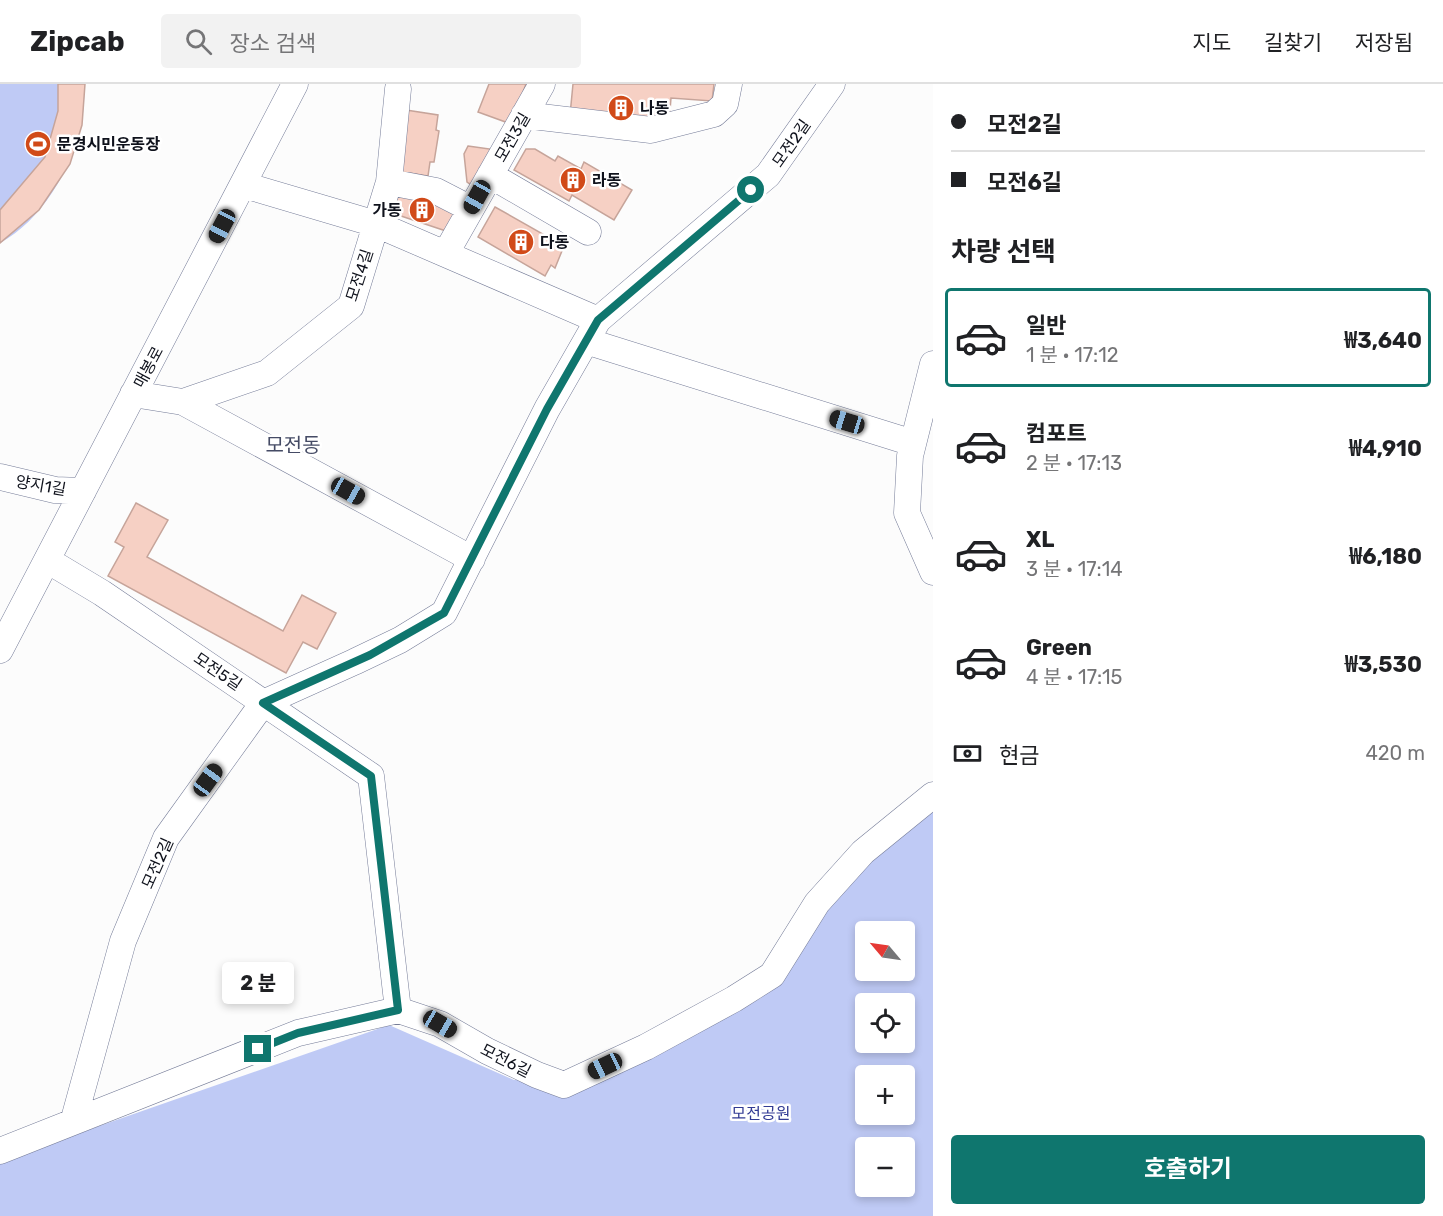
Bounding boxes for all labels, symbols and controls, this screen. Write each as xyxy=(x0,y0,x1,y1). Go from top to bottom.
search box xyxy=(161,14,581,68)
text: Zipcab xyxy=(30,25,125,58)
icon: search xyxy=(182,25,215,58)
text: 장소 검색 xyxy=(230,30,316,57)
text: 지도 xyxy=(1192,30,1231,55)
text: 길찾기 xyxy=(1264,30,1322,55)
text: 저장됨 xyxy=(1355,30,1413,55)
building icon: 나동 xyxy=(606,93,636,123)
place label: 나동 xyxy=(640,99,669,118)
street label: 모전3길 xyxy=(491,109,534,165)
text: 모전2길 xyxy=(987,111,1062,138)
street label: 모전2길 xyxy=(768,116,815,171)
sports icon: 문경시민운동장 xyxy=(23,129,53,159)
place label: 문경시민운동장 xyxy=(57,135,160,154)
building icon: 라동 xyxy=(558,165,588,195)
text: 모전6길 xyxy=(987,169,1062,196)
place label: 라동 xyxy=(592,171,621,190)
route start xyxy=(737,176,764,203)
car xyxy=(460,177,494,217)
building icon: 가동 xyxy=(407,195,437,225)
place label: 가동 xyxy=(373,201,402,220)
car xyxy=(206,206,238,246)
building icon: 다동 xyxy=(506,227,536,257)
place label: 다동 xyxy=(540,233,569,252)
text: 차량 선택 xyxy=(951,236,1056,268)
street label: 모전4길 xyxy=(342,246,377,304)
icon: car xyxy=(954,311,1008,365)
text: 일반 xyxy=(1026,312,1066,339)
text: ₩3,640 xyxy=(1344,327,1422,354)
street label: 매봉로 xyxy=(130,343,167,391)
text: 1 분 · 17:12 xyxy=(1026,343,1119,367)
car xyxy=(827,408,867,436)
icon: car xyxy=(954,419,1008,473)
text: 컴포트 xyxy=(1026,420,1087,447)
district label: 모전동 xyxy=(265,433,321,457)
text: ₩4,910 xyxy=(1349,435,1422,462)
text: 2 분 · 17:13 xyxy=(1026,451,1122,475)
street label: 양지1길 xyxy=(14,472,68,499)
car xyxy=(328,474,368,508)
text: XL xyxy=(1026,526,1054,553)
icon: car xyxy=(954,527,1008,581)
text: ₩6,180 xyxy=(1349,543,1422,570)
text: 3 분 · 17:14 xyxy=(1026,557,1123,581)
text: Green xyxy=(1026,634,1092,661)
icon: car xyxy=(954,635,1008,689)
street label: 모전5길 xyxy=(190,649,245,694)
text: ₩3,530 xyxy=(1345,651,1422,678)
text: 4 분 · 17:15 xyxy=(1026,665,1123,689)
icon: cash xyxy=(951,737,984,770)
text: 420 m xyxy=(1365,741,1425,765)
text: 현금 xyxy=(999,742,1039,769)
car xyxy=(190,760,226,800)
street label: 모전2길 xyxy=(138,835,177,892)
north arrow xyxy=(855,921,915,981)
map controls xyxy=(855,921,915,1197)
callout: 2 분 xyxy=(222,962,294,1004)
text: 2 분 xyxy=(240,971,276,995)
button: locate xyxy=(855,993,915,1053)
car xyxy=(420,1007,460,1041)
route end xyxy=(244,1035,271,1062)
street label: 모전6길 xyxy=(477,1040,534,1081)
car xyxy=(585,1050,625,1082)
button: + xyxy=(855,1065,915,1125)
park label: 모전공원 xyxy=(732,1104,790,1123)
button: 호출하기 xyxy=(951,1135,1425,1204)
button: − xyxy=(855,1137,915,1197)

